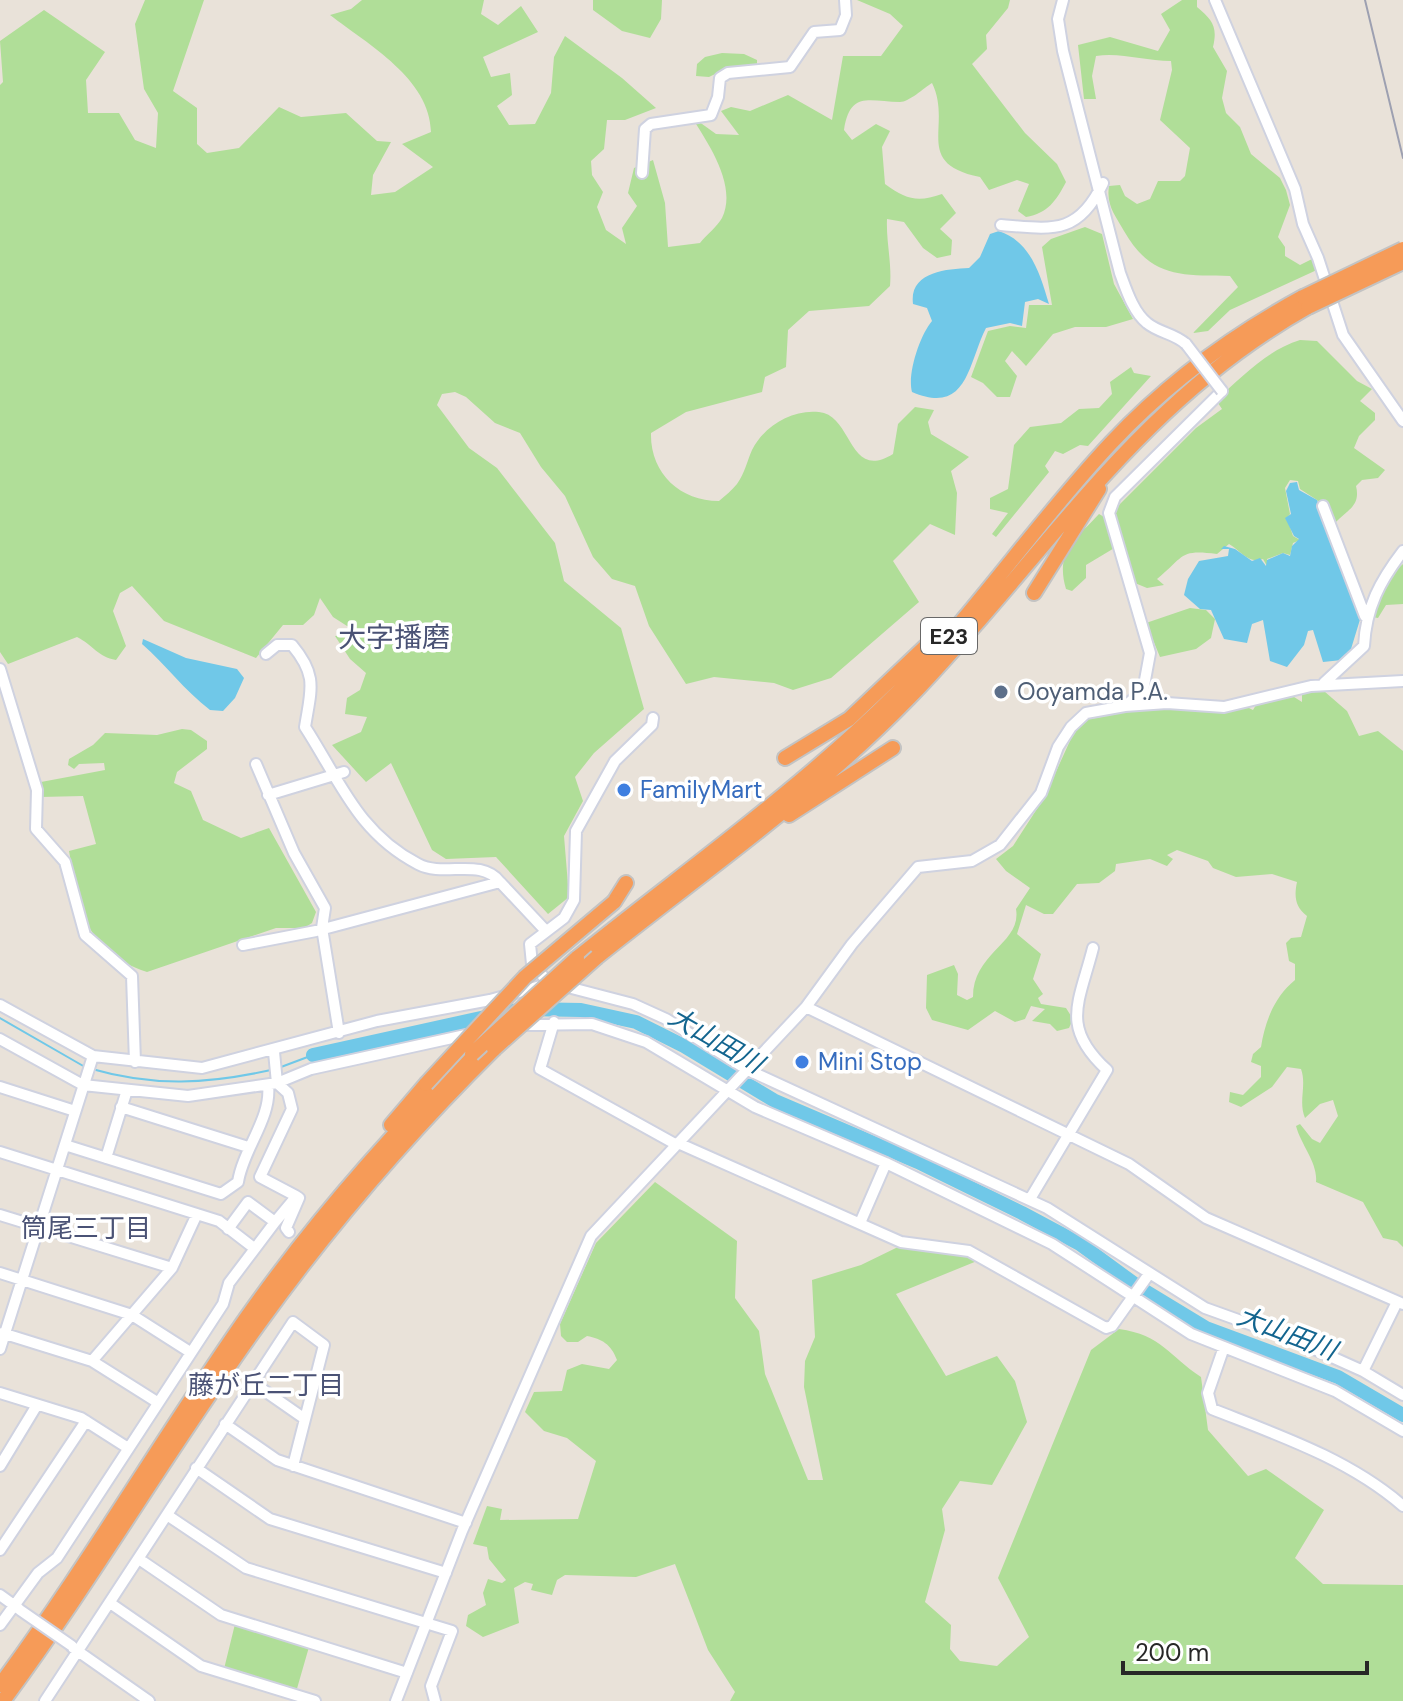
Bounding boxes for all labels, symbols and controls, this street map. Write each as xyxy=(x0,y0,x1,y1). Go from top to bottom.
road number: E23 xyxy=(921,618,977,654)
district label: 大字播磨 xyxy=(338,619,450,656)
place label: Ooyamda P.A. xyxy=(1017,676,1168,707)
marker: Ooyamda P.A. xyxy=(992,683,1010,701)
place label: FamilyMart xyxy=(640,774,762,805)
marker: FamilyMart xyxy=(615,781,633,799)
water label: 大山田川 xyxy=(662,999,772,1082)
place label: Mini Stop xyxy=(818,1046,922,1077)
marker: Mini Stop xyxy=(793,1053,811,1071)
district label: 筒尾三丁目 xyxy=(21,1211,151,1245)
water label: 大山田川 xyxy=(1232,1298,1344,1369)
district label: 藤が丘二丁目 xyxy=(188,1368,344,1402)
scale bar xyxy=(1123,1625,1367,1675)
text: 200 m xyxy=(1135,1637,1209,1668)

